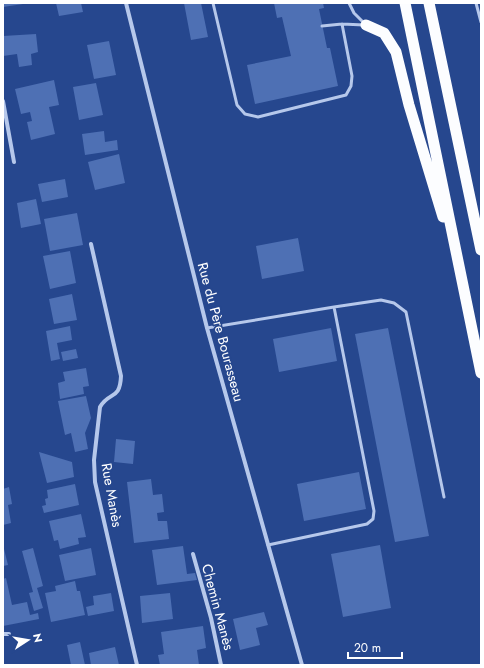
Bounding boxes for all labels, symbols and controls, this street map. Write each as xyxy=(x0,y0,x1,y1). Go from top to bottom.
street label: Rue du Père Bourasseau xyxy=(193,260,249,404)
street label: Rue Manès xyxy=(97,461,128,529)
street label: Chemin Manès xyxy=(197,562,239,653)
north arrow xyxy=(8,620,48,660)
text: N xyxy=(29,632,47,644)
scale bar xyxy=(348,634,402,660)
text: 20 m xyxy=(354,639,381,657)

